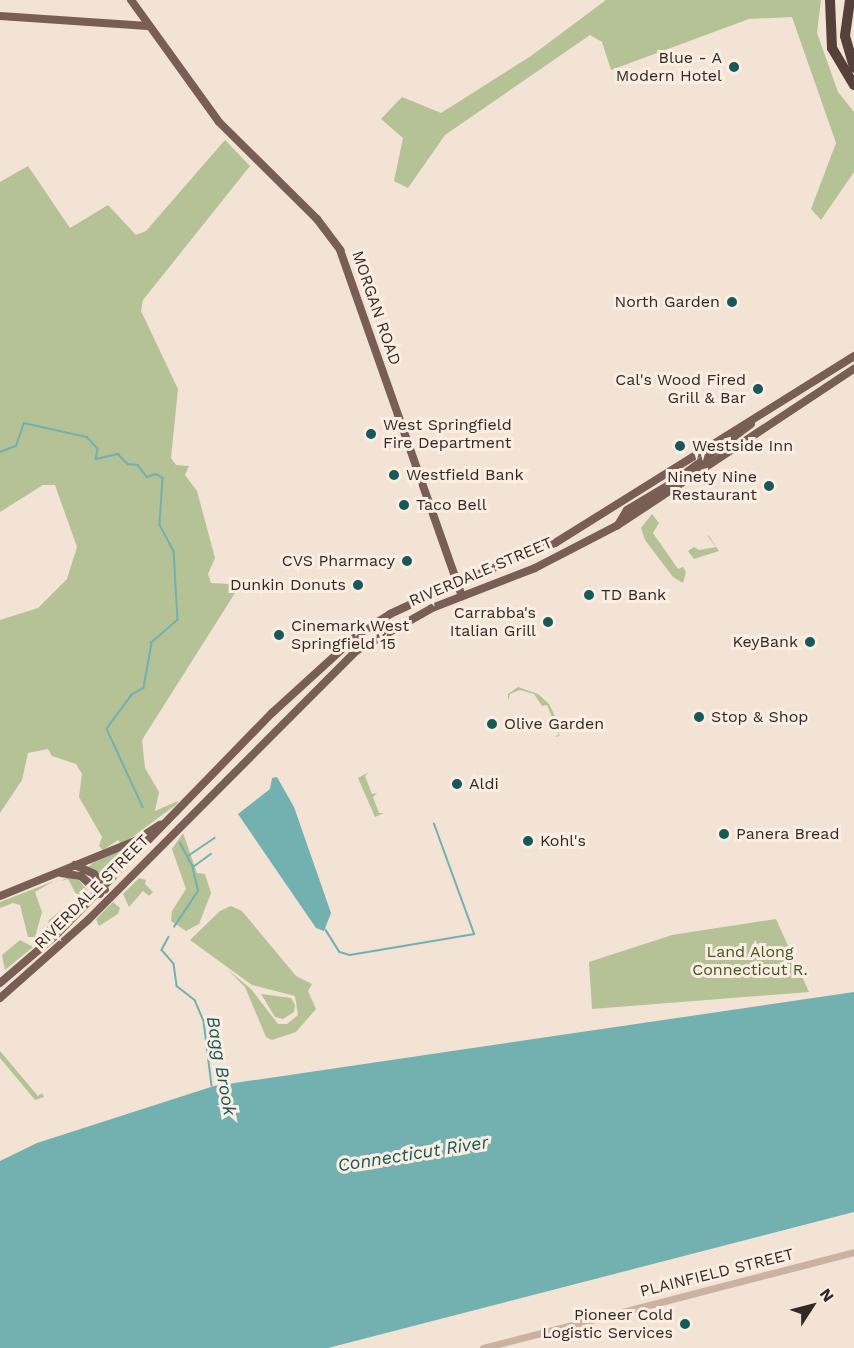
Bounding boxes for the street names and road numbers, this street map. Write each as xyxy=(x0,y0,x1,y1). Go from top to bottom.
street label: MORGAN ROAD xyxy=(347,248,405,368)
street label: RIVERDALE STREET xyxy=(406,533,556,611)
street label: RIVERDALE STREET xyxy=(31,831,153,953)
street label: PLAINFIELD STREET xyxy=(638,1245,796,1301)

